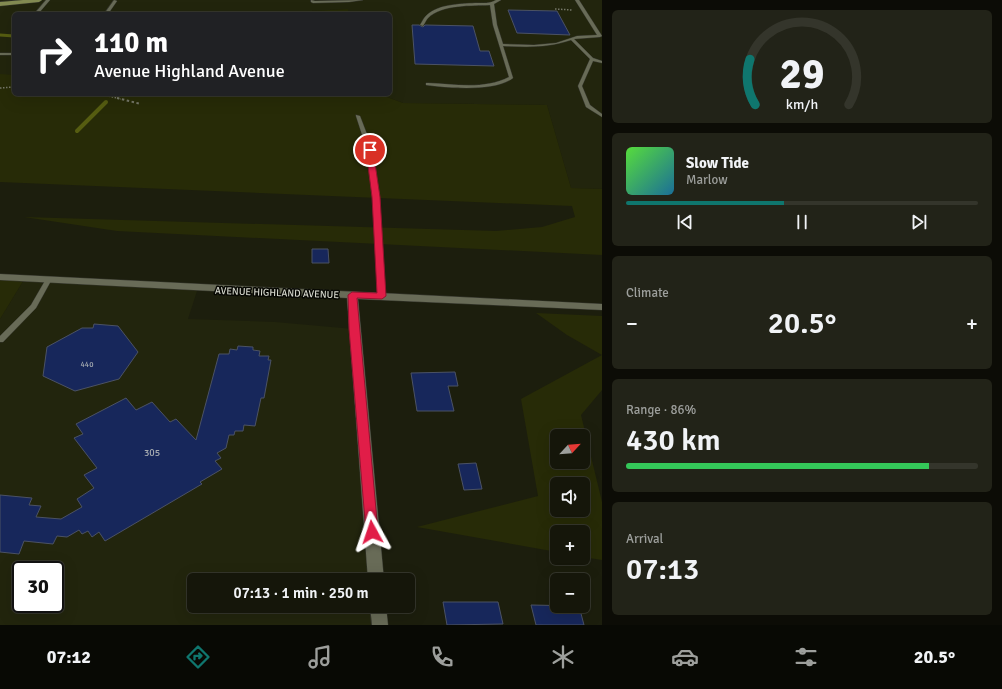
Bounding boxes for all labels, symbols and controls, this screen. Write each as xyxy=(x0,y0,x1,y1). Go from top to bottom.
text: 110 m xyxy=(94,26,168,60)
icon: right xyxy=(28,28,80,80)
text: 29 xyxy=(780,48,824,99)
text: Avenue Highland Avenue xyxy=(94,60,285,82)
text: km/h xyxy=(786,95,818,112)
pin xyxy=(353,133,387,167)
icon: arrive xyxy=(359,139,381,161)
text: Slow Tide xyxy=(686,154,749,172)
text: Marlow xyxy=(686,172,728,188)
icon: previous xyxy=(674,211,696,233)
icon: pause xyxy=(791,211,813,233)
icon: next xyxy=(908,211,930,233)
street label: AVENUE HIGHLAND AVENUE xyxy=(215,285,340,301)
text: Climate xyxy=(626,285,669,301)
text: 20.5° xyxy=(768,305,836,342)
text: − xyxy=(626,310,638,337)
text: + xyxy=(966,310,978,337)
house number: 440 xyxy=(81,359,93,369)
text: Range · 86% xyxy=(626,402,696,418)
text: 430 km xyxy=(626,422,721,459)
north arrow xyxy=(550,429,590,469)
map controls xyxy=(550,429,590,613)
house number: 305 xyxy=(144,447,160,459)
button: sound xyxy=(550,477,590,517)
position arrow xyxy=(351,511,393,553)
button: + xyxy=(550,525,590,565)
text: Arrival xyxy=(626,531,663,547)
text: 07:13 xyxy=(626,551,699,588)
speed limit sign: 30 xyxy=(12,561,64,613)
button: − xyxy=(550,573,590,613)
text: 07:13 · 1 min · 250 m xyxy=(234,584,368,602)
icon: directions xyxy=(184,643,212,671)
icon: music xyxy=(306,643,334,671)
icon: phone xyxy=(428,643,456,671)
icon: climate xyxy=(549,643,577,671)
icon: car xyxy=(671,643,699,671)
icon: filters xyxy=(792,643,820,671)
text: 07:12 xyxy=(47,646,91,668)
text: 20.5° xyxy=(914,646,955,668)

